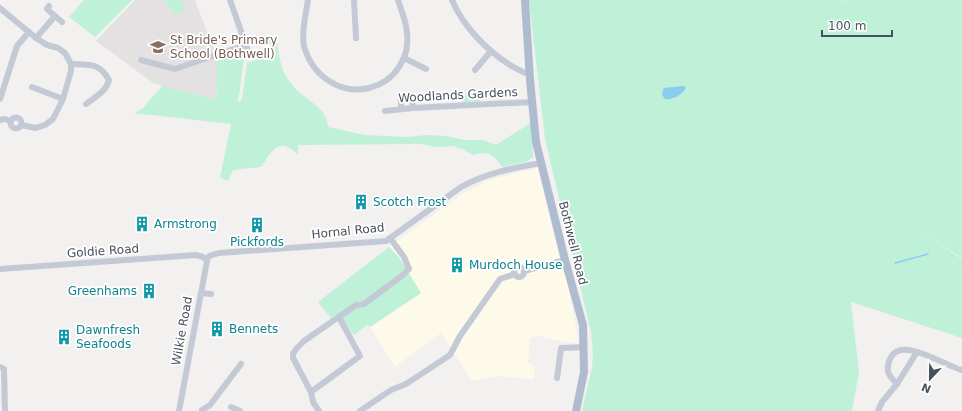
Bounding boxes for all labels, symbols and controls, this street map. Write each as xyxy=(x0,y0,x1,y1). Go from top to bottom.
scale bar xyxy=(822,12,892,38)
text: 100 m xyxy=(828,19,866,33)
place label: St Bride's Primary School (Bothwell) xyxy=(170,33,277,61)
school or university icon: St Bride's Primary School (Bothwell) xyxy=(149,38,167,56)
street label: Woodlands Gardens xyxy=(398,85,518,105)
building icon: Scotch Frost xyxy=(352,193,370,211)
place label: Scotch Frost xyxy=(373,195,447,209)
street label: Bothwell Road xyxy=(556,200,590,286)
building icon: Armstrong xyxy=(133,215,151,233)
building icon: Pickfords xyxy=(248,216,266,234)
place label: Armstrong xyxy=(154,217,217,231)
street label: Hornal Road xyxy=(311,220,385,242)
place label: Pickfords xyxy=(230,235,284,249)
street label: Goldie Road xyxy=(66,241,140,261)
building icon: Murdoch House xyxy=(448,256,466,274)
place label: Murdoch House xyxy=(469,258,562,272)
building icon: Greenhams xyxy=(140,282,158,300)
place label: Greenhams xyxy=(68,284,137,298)
street label: Wilkie Road xyxy=(169,295,195,367)
building icon: Bennets xyxy=(208,320,226,338)
place label: Bennets xyxy=(229,322,278,336)
place label: Dawnfresh Seafoods xyxy=(76,323,140,351)
building icon: Dawnfresh Seafoods xyxy=(55,328,73,346)
north arrow xyxy=(910,359,950,399)
text: N xyxy=(920,380,933,396)

